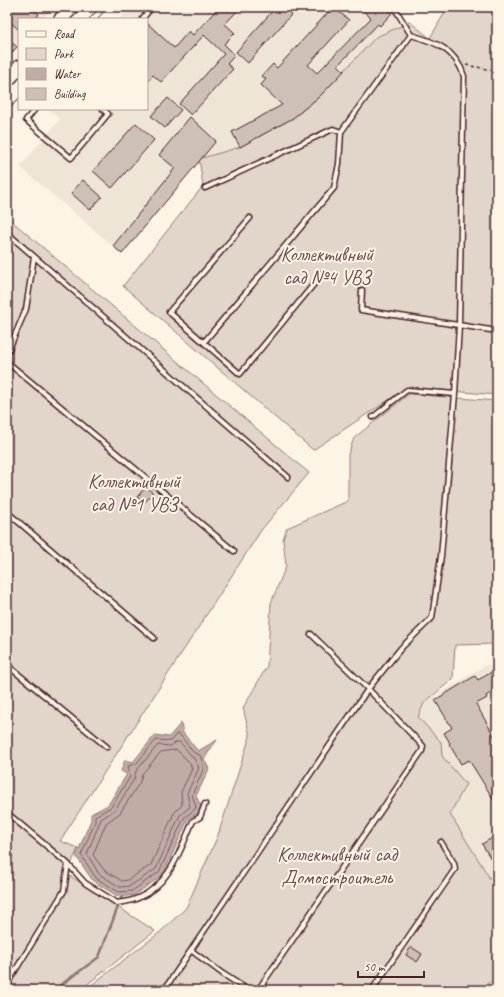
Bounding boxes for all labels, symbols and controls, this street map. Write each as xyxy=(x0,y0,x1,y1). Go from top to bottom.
legend xyxy=(18,18,148,110)
text: Road xyxy=(54,26,76,42)
text: Park xyxy=(54,46,75,62)
text: Water xyxy=(54,66,82,82)
text: Building xyxy=(54,86,86,102)
park label: Коллективный сад №4 УВЗ xyxy=(281,242,375,290)
park label: Коллективный сад №1 УВЗ xyxy=(88,469,182,517)
park label: Коллективный сад Домостроитель xyxy=(277,842,398,890)
scale bar xyxy=(358,953,424,979)
text: 50 m xyxy=(364,959,386,975)

